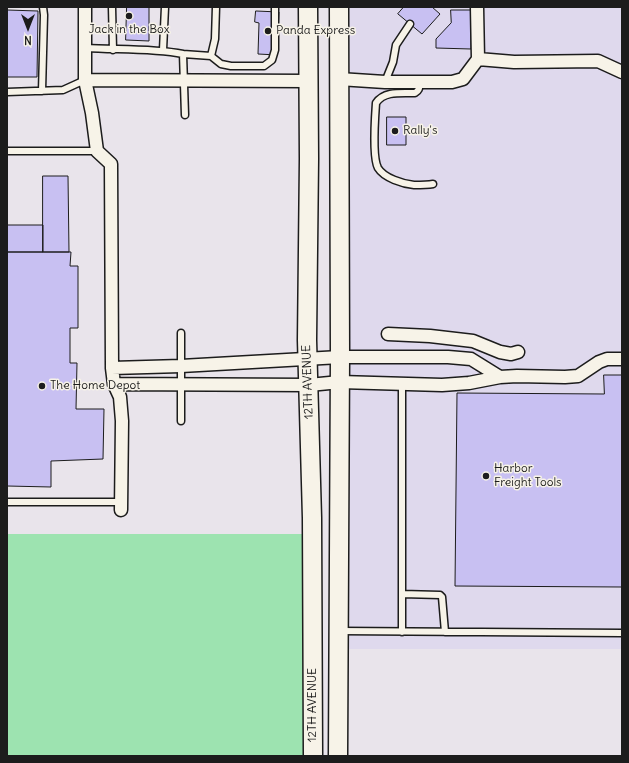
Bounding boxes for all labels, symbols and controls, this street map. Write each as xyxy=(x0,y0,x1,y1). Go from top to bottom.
north arrow xyxy=(8,8,48,48)
marker: Jack in the Box xyxy=(124,11,134,21)
place label: Jack in the Box xyxy=(88,23,170,37)
place label: Panda Express xyxy=(276,24,355,38)
marker: Panda Express xyxy=(263,26,273,36)
text: N xyxy=(24,33,32,47)
place label: Rally's xyxy=(403,124,437,138)
marker: Rally's xyxy=(390,126,400,136)
street label: 12TH AVENUE xyxy=(300,345,316,419)
place label: The Home Depot xyxy=(50,379,140,393)
marker: The Home Depot xyxy=(37,381,47,391)
place label: Harbor Freight Tools xyxy=(494,462,562,490)
marker: Harbor Freight Tools xyxy=(481,471,491,481)
street label: 12TH AVENUE xyxy=(306,668,320,742)

